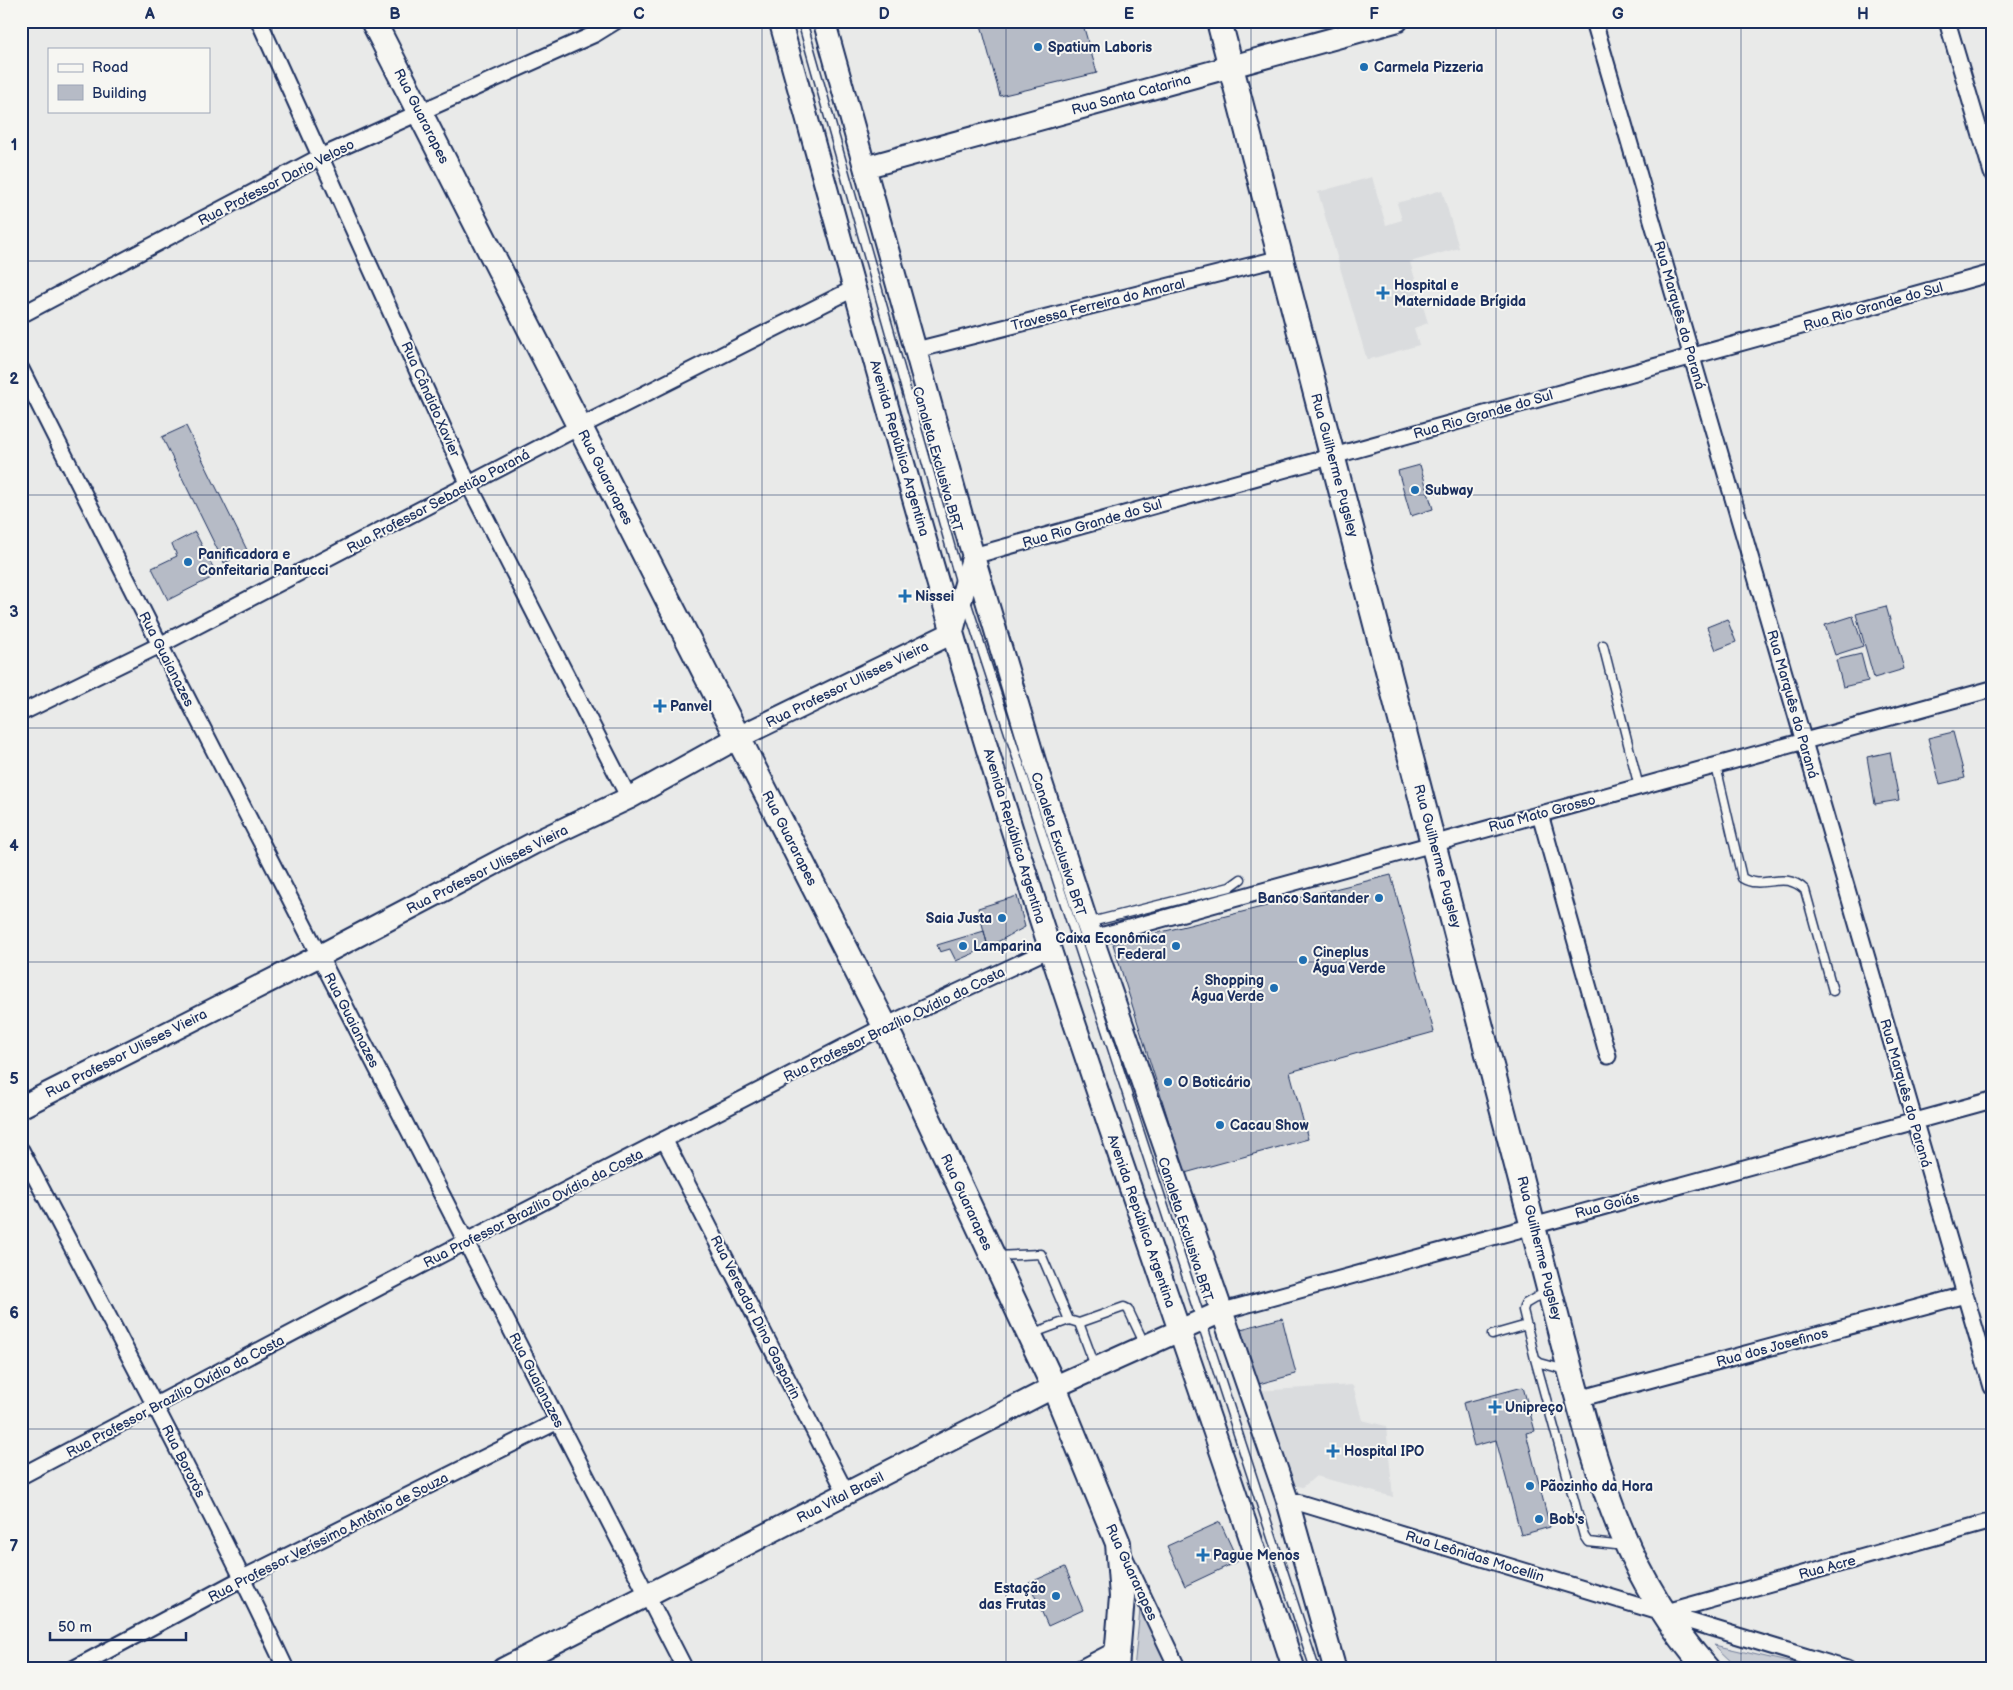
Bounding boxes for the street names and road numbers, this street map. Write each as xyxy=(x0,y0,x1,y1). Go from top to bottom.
street label: Rua Guararapes xyxy=(390,66,453,167)
street label: Rua Santa Catarina xyxy=(1070,70,1193,119)
street label: Rua Professor Dario Veloso xyxy=(195,136,357,229)
street label: Rua Marquês do Paraná xyxy=(1650,239,1709,391)
street label: Travessa Ferreira do Amaral xyxy=(1009,275,1187,334)
street label: Rua Rio Grande do Sul xyxy=(1801,278,1945,335)
street label: Rua Cândido Xavier xyxy=(397,339,464,460)
street label: Avenida República Argentina xyxy=(866,358,933,538)
street label: Canaleta Exclusiva BRT xyxy=(909,385,967,534)
street label: Rua Rio Grande do Sul xyxy=(1411,386,1555,443)
street label: Rua Guilherme Pugsley xyxy=(1307,391,1362,539)
street label: Rua Guararapes xyxy=(574,427,637,528)
street label: Rua Professor Sebastião Paraná xyxy=(344,446,533,557)
street label: Rua Rio Grande do Sul xyxy=(1020,495,1164,552)
street label: Rua Guaianazes xyxy=(135,609,198,710)
street label: Rua Marquês do Paraná xyxy=(1763,628,1822,780)
street label: Rua Professor Ulisses Vieira xyxy=(763,638,931,731)
street label: Avenida República Argentina xyxy=(980,746,1049,926)
street label: Canaleta Exclusiva BRT xyxy=(1027,770,1090,919)
street label: Rua Guilherme Pugsley xyxy=(1410,782,1465,930)
street label: Rua Guararapes xyxy=(758,788,821,889)
street label: Rua Mato Grosso xyxy=(1487,791,1598,836)
street label: Rua Professor Ulisses Vieira xyxy=(404,821,571,918)
street label: Rua Professor Brazílio Ovídio da Costa xyxy=(781,963,1008,1086)
street label: Rua Guaianazes xyxy=(320,970,383,1071)
street label: Rua Professor Ulisses Vieira xyxy=(43,1005,210,1102)
street label: Rua Marquês do Paraná xyxy=(1876,1017,1935,1169)
street label: Avenida República Argentina xyxy=(1104,1132,1179,1310)
street label: Rua Professor Brazílio Ovídio da Costa xyxy=(421,1145,646,1271)
street label: Rua Guararapes xyxy=(937,1151,996,1253)
street label: Canaleta Exclusiva BRT xyxy=(1154,1155,1217,1304)
street label: Rua Guilherme Pugsley xyxy=(1513,1174,1566,1323)
street label: Rua Goiás xyxy=(1573,1189,1641,1222)
street label: Rua Vereador Dino Gasparin xyxy=(707,1233,804,1402)
street label: Rua dos Josefinos xyxy=(1714,1324,1830,1371)
street label: Rua Guaianazes xyxy=(505,1330,568,1431)
street label: Rua Professor Brazílio Ovídio da Costa xyxy=(63,1332,287,1461)
street label: Rua Bororós xyxy=(158,1422,209,1501)
street label: Rua Vital Brasil xyxy=(794,1468,887,1527)
street label: Rua Professor Veríssimo Antônio de Souza xyxy=(205,1469,451,1606)
street label: Rua Guararapes xyxy=(1102,1521,1161,1623)
street label: Rua Leônidas Mocellin xyxy=(1403,1527,1546,1586)
street label: Rua Acre xyxy=(1797,1552,1857,1583)

